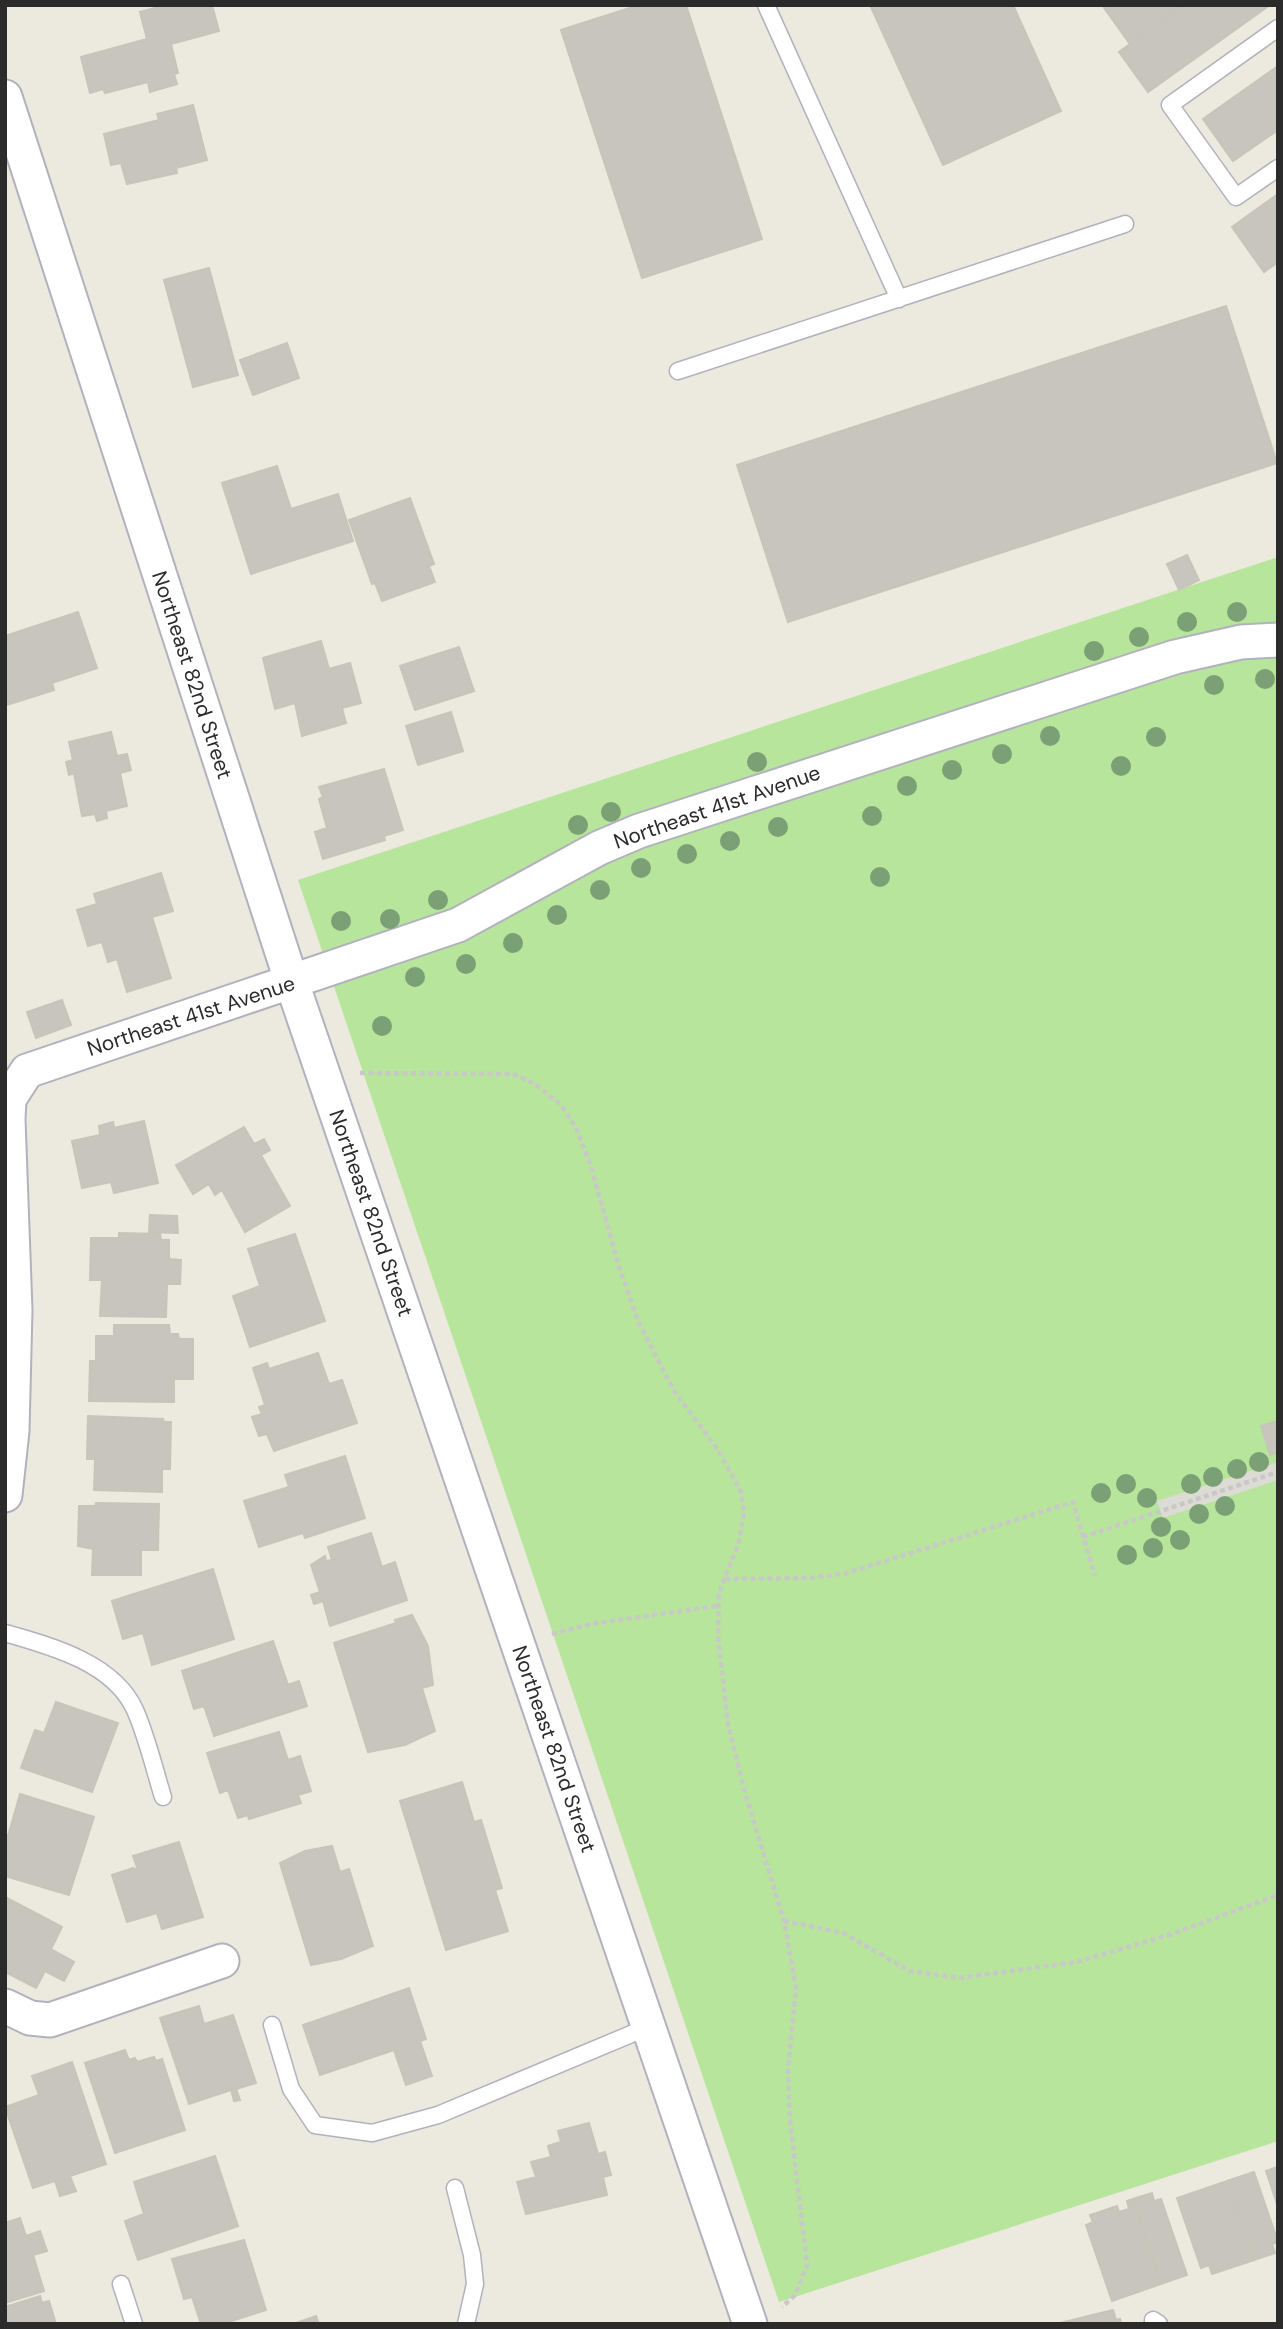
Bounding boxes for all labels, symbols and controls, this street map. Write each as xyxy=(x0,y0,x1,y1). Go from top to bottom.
street label: Northeast 82nd Street xyxy=(145,567,239,783)
street label: Northeast 41st Avenue xyxy=(610,758,824,856)
street label: Northeast 41st Avenue xyxy=(84,969,299,1063)
street label: Northeast 82nd Street xyxy=(322,1106,420,1320)
street label: Northeast 82nd Street xyxy=(505,1642,603,1856)

